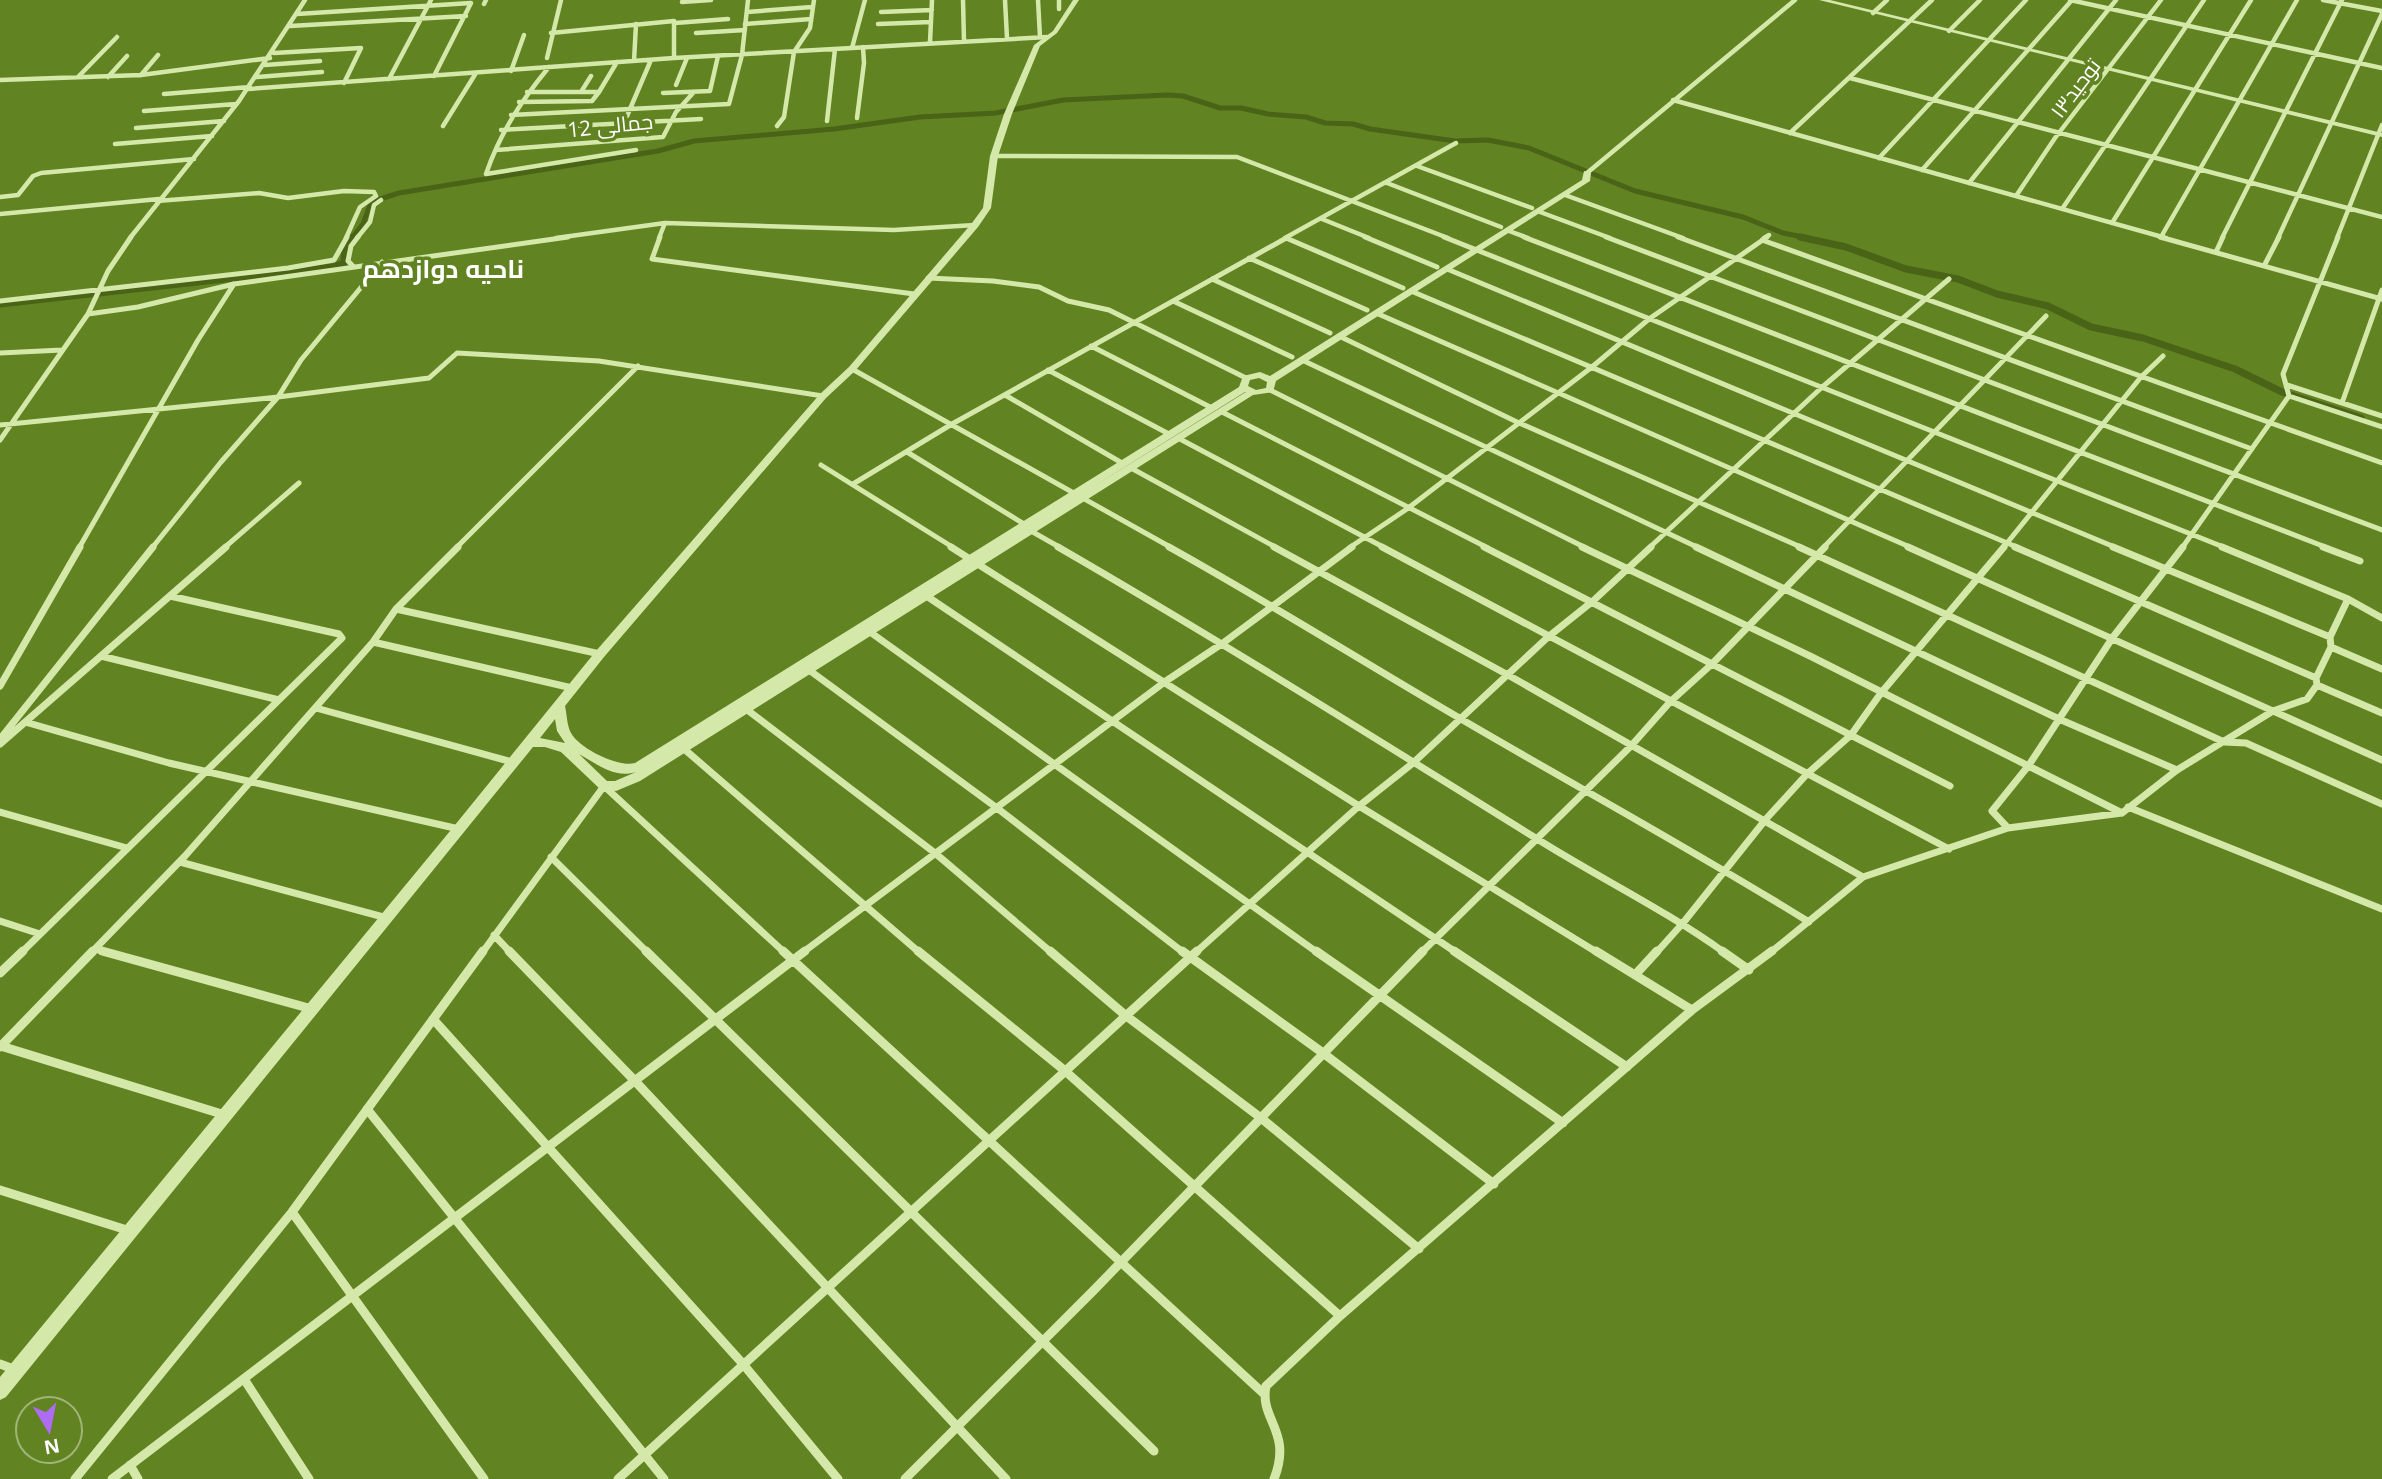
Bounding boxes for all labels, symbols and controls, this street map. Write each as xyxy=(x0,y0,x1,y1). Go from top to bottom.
street label: توحید۱۳ xyxy=(2044,52,2107,123)
street label: جمالی 12 xyxy=(566,107,654,143)
district label: ناحیه دوازدهم xyxy=(362,250,524,287)
north arrow xyxy=(14,1395,84,1465)
text: N xyxy=(42,1433,62,1461)

